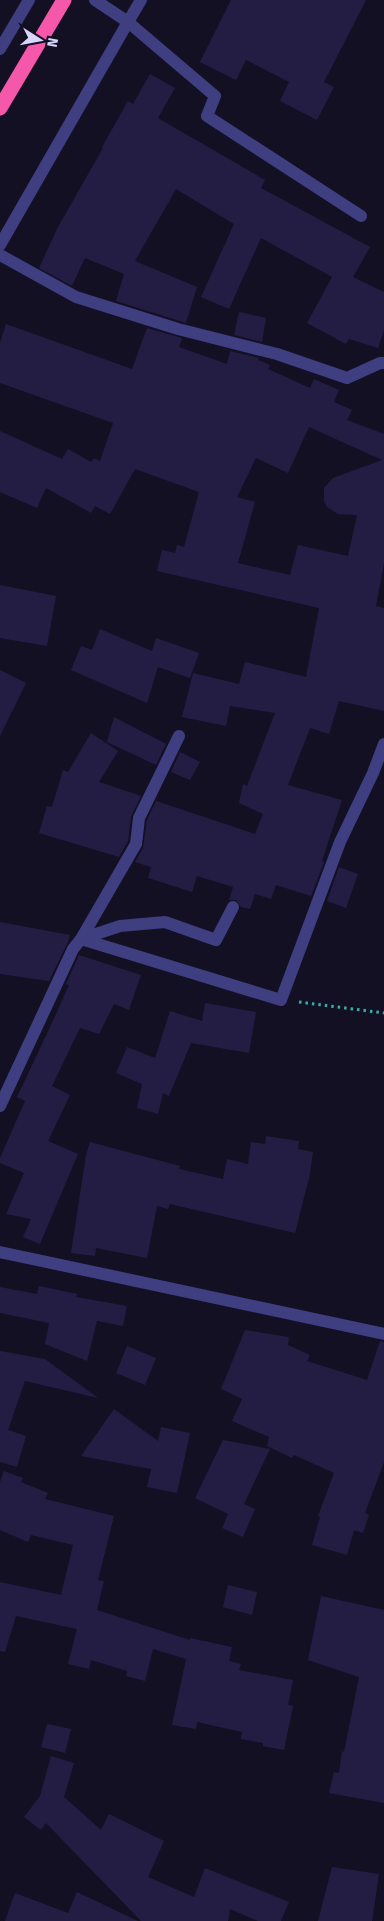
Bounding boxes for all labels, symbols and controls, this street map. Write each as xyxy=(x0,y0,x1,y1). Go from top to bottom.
north arrow xyxy=(15,15,65,65)
text: N xyxy=(43,36,62,49)

